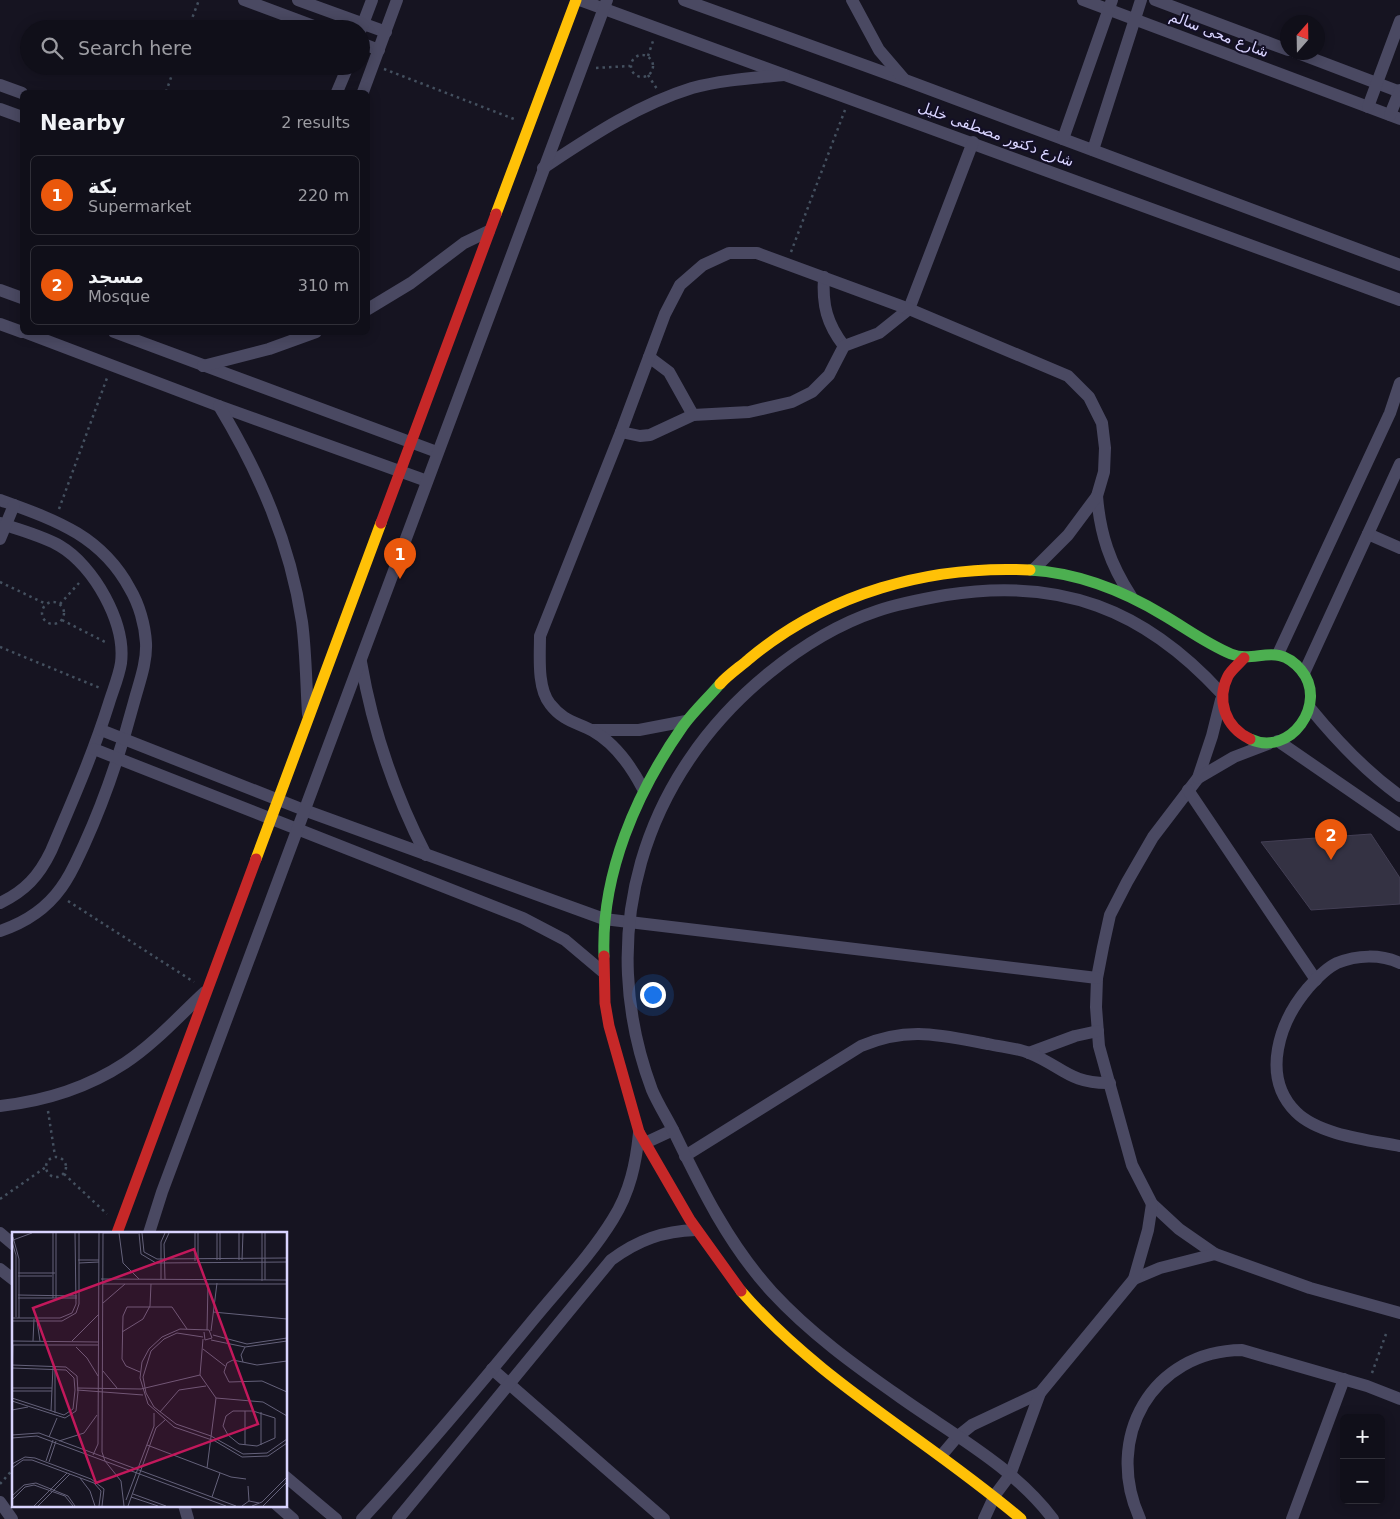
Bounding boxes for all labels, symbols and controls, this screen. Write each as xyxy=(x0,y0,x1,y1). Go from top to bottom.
street label: شارع محى سالم xyxy=(1167,7,1271,61)
north arrow xyxy=(1280,15,1325,60)
search box xyxy=(20,20,370,75)
icon: search xyxy=(38,34,66,62)
text: Search here xyxy=(78,37,192,59)
street label: شارع دكتور مصطفى خليل xyxy=(916,97,1076,171)
text: Nearby xyxy=(40,111,125,135)
text: 2 results xyxy=(281,113,350,132)
text: بكة xyxy=(88,175,118,197)
text: 1 xyxy=(51,186,63,205)
text: 220 m xyxy=(298,186,349,205)
text: Supermarket xyxy=(88,197,191,216)
text: مسجد xyxy=(88,265,144,287)
text: 2 xyxy=(51,276,63,295)
text: 310 m xyxy=(298,276,349,295)
text: Mosque xyxy=(88,287,150,306)
pin: 1 xyxy=(384,538,416,579)
pin: 2 xyxy=(1315,819,1347,860)
your location xyxy=(640,982,666,1008)
inset map xyxy=(12,1232,288,1506)
map controls xyxy=(1340,1414,1385,1504)
button: + xyxy=(1340,1414,1385,1459)
button: − xyxy=(1340,1459,1385,1504)

